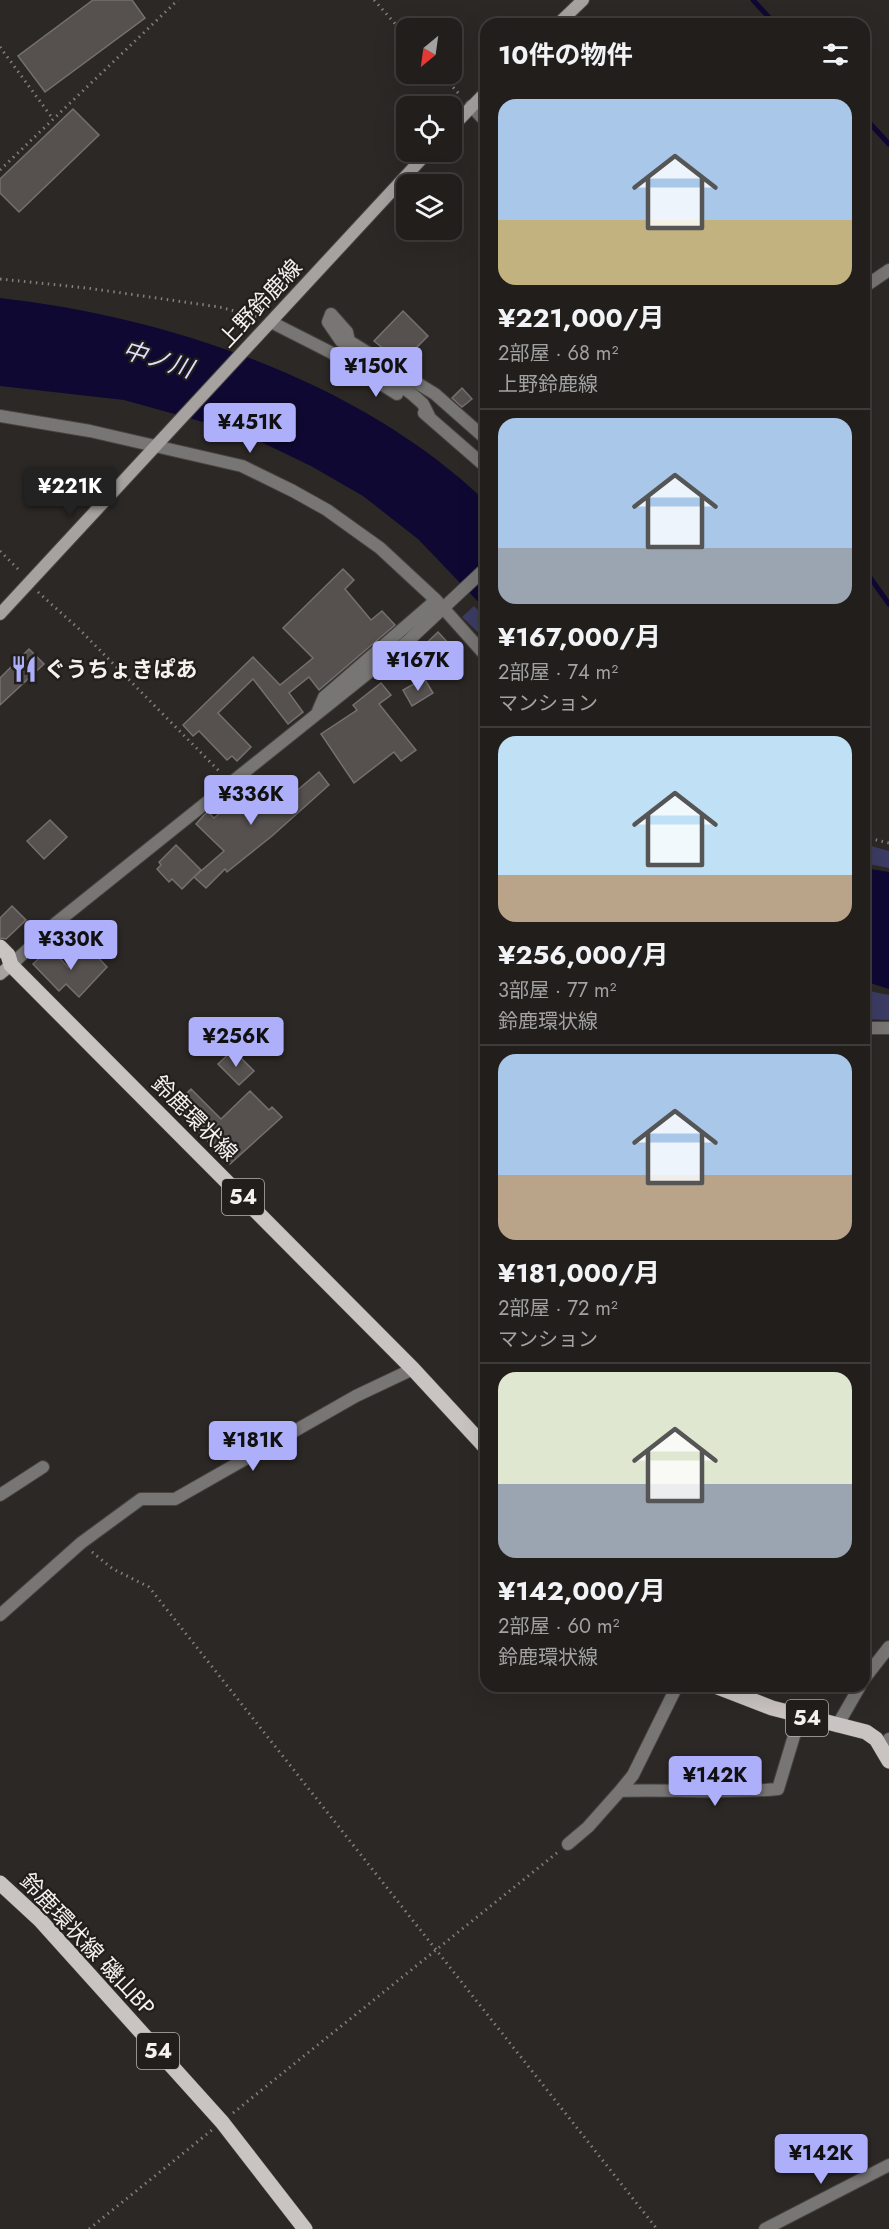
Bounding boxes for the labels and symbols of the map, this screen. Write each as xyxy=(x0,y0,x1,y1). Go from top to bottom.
north arrow xyxy=(396,18,462,84)
street label: 上野鈴鹿線 xyxy=(211,252,309,354)
water label: 中ノ川 xyxy=(118,332,200,387)
pin: ¥150K xyxy=(334,347,418,398)
pin: ¥451K xyxy=(208,403,292,454)
pin: ¥221K xyxy=(28,467,112,518)
pin: ¥167K xyxy=(376,641,460,692)
place label: ぐうちょきぱあ xyxy=(44,653,198,685)
restaurant icon: ぐうちょきぱあ xyxy=(9,654,39,684)
pin: ¥336K xyxy=(209,775,293,826)
pin: ¥330K xyxy=(29,920,113,971)
pin: ¥256K xyxy=(194,1017,278,1068)
street label: 鈴鹿環状線 xyxy=(145,1068,245,1168)
road number: 54 xyxy=(222,1179,264,1215)
pin: ¥181K xyxy=(211,1421,295,1472)
road number: 54 xyxy=(786,1700,828,1736)
pin: ¥142K xyxy=(673,1756,757,1807)
street label: 鈴鹿環状線 磯山BP xyxy=(13,1865,163,2023)
road number: 54 xyxy=(137,2033,179,2069)
pin: ¥142K xyxy=(779,2134,863,2185)

